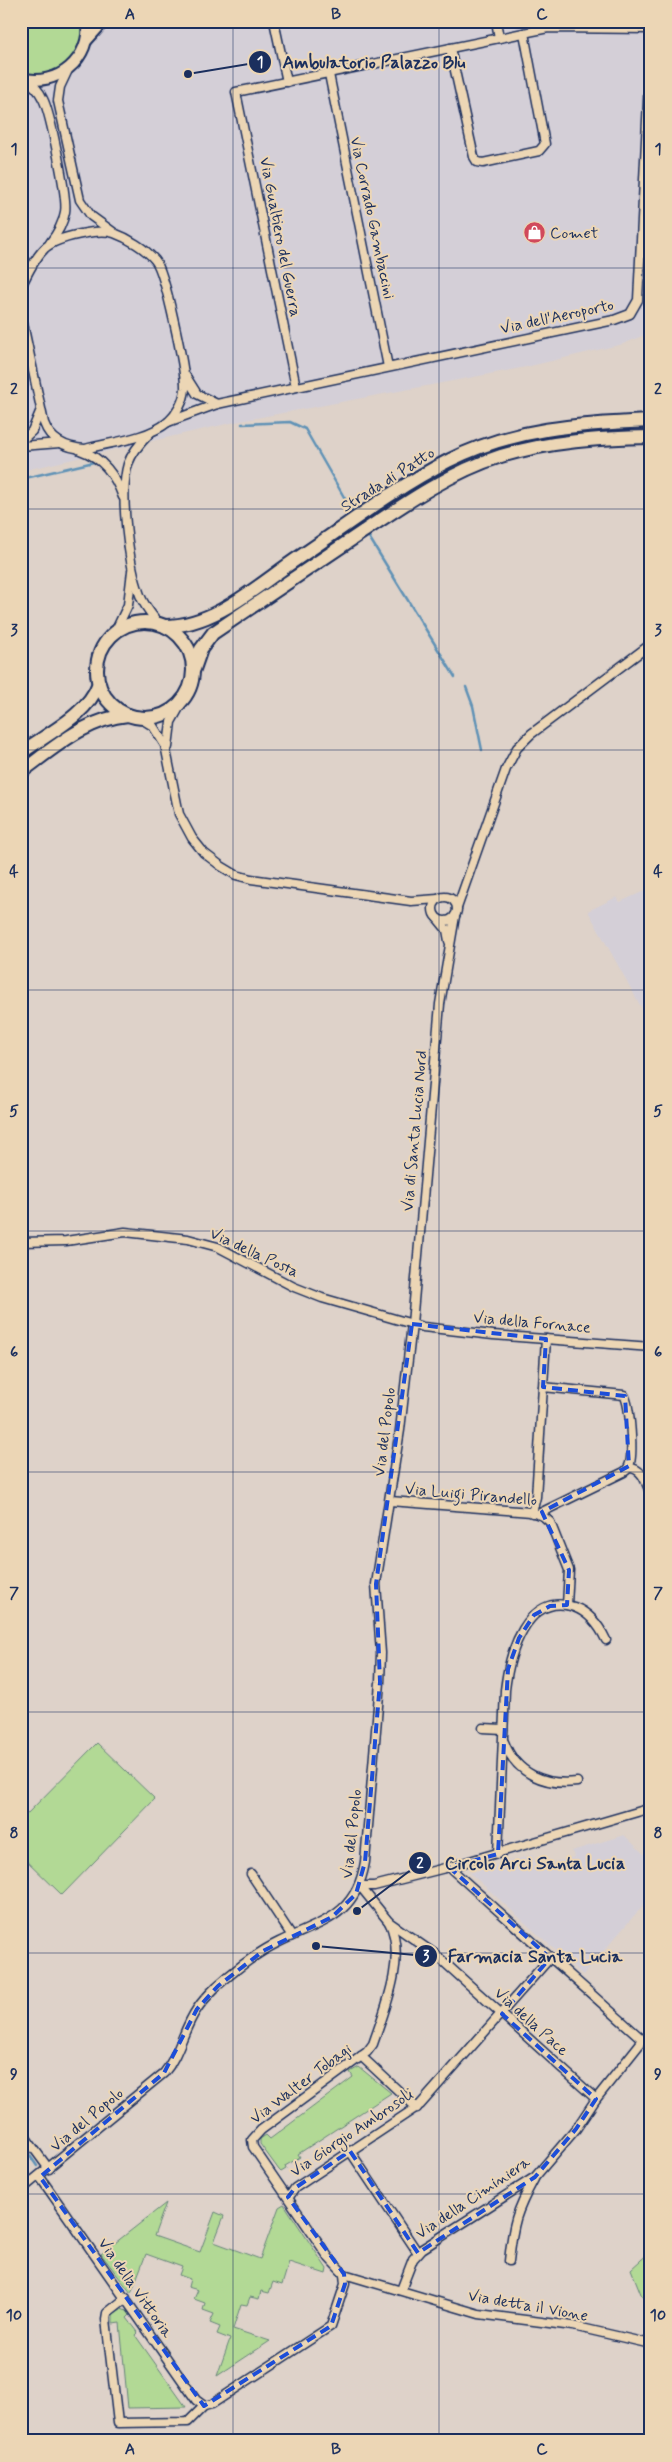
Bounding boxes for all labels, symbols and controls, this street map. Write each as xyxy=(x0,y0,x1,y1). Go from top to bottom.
text: A xyxy=(125,4,135,25)
text: B xyxy=(331,4,341,25)
text: C xyxy=(536,4,548,25)
callout: Ambulatorio Palazzo Blu xyxy=(247,46,476,79)
text: Ambulatorio Palazzo Blu xyxy=(283,51,465,75)
text: 1 xyxy=(257,53,263,73)
street label: Via Corrado Gambaccini xyxy=(345,135,399,301)
text: 1 xyxy=(10,139,18,160)
text: 1 xyxy=(654,139,662,160)
street label: Via Gualtiero del Guerra xyxy=(254,155,306,319)
shop icon: Comet xyxy=(522,221,546,245)
place label: Comet xyxy=(550,223,599,244)
street label: Via dell'Aeroporto xyxy=(498,295,616,339)
text: 2 xyxy=(10,379,18,400)
text: 2 xyxy=(654,379,662,400)
street label: Strada di Patto xyxy=(337,443,439,517)
text: 3 xyxy=(10,620,18,641)
text: 3 xyxy=(654,620,662,641)
text: 4 xyxy=(9,861,19,882)
text: 4 xyxy=(653,861,663,882)
street label: Via di Santa Lucia Nord xyxy=(398,1050,432,1212)
text: 5 xyxy=(9,1101,19,1122)
text: 5 xyxy=(653,1101,663,1122)
street label: Via della Posta xyxy=(206,1223,302,1283)
street label: Via della Fornace xyxy=(472,1307,592,1339)
text: 6 xyxy=(10,1342,18,1363)
text: 6 xyxy=(654,1342,662,1363)
street label: Via del Popolo xyxy=(369,1386,401,1478)
street label: Via Luigi Pirandello xyxy=(404,1479,538,1512)
text: 7 xyxy=(9,1583,19,1604)
text: 7 xyxy=(653,1583,663,1604)
street label: Via del Popolo xyxy=(337,1788,367,1880)
text: 8 xyxy=(9,1823,19,1844)
text: 8 xyxy=(653,1823,663,1844)
callout: Circolo Arci Santa Lucia xyxy=(407,1847,637,1880)
text: Circolo Arci Santa Lucia xyxy=(445,1852,625,1876)
text: 2 xyxy=(416,1854,424,1874)
callout: Farmacia Santa Lucia xyxy=(414,1939,632,1972)
text: Farmacia Santa Lucia xyxy=(448,1945,623,1969)
text: 3 xyxy=(423,1947,430,1967)
street label: Via della Pace xyxy=(489,1983,573,2061)
street label: Via Walter Tobagi xyxy=(246,2039,356,2129)
text: 9 xyxy=(10,2064,18,2085)
text: 9 xyxy=(654,2064,662,2085)
street label: Via del Popolo xyxy=(46,2083,128,2157)
street label: Via Giorgio Ambrosoli xyxy=(286,2084,418,2183)
street label: Via della Ciminiera xyxy=(412,2152,535,2244)
street label: Via della Vittoria xyxy=(93,2234,177,2342)
street label: Via detta il Vione xyxy=(466,2285,590,2327)
text: 10 xyxy=(6,2305,22,2326)
text: 10 xyxy=(650,2305,666,2326)
text: A xyxy=(125,2439,135,2460)
text: B xyxy=(331,2439,341,2460)
text: C xyxy=(536,2439,548,2460)

